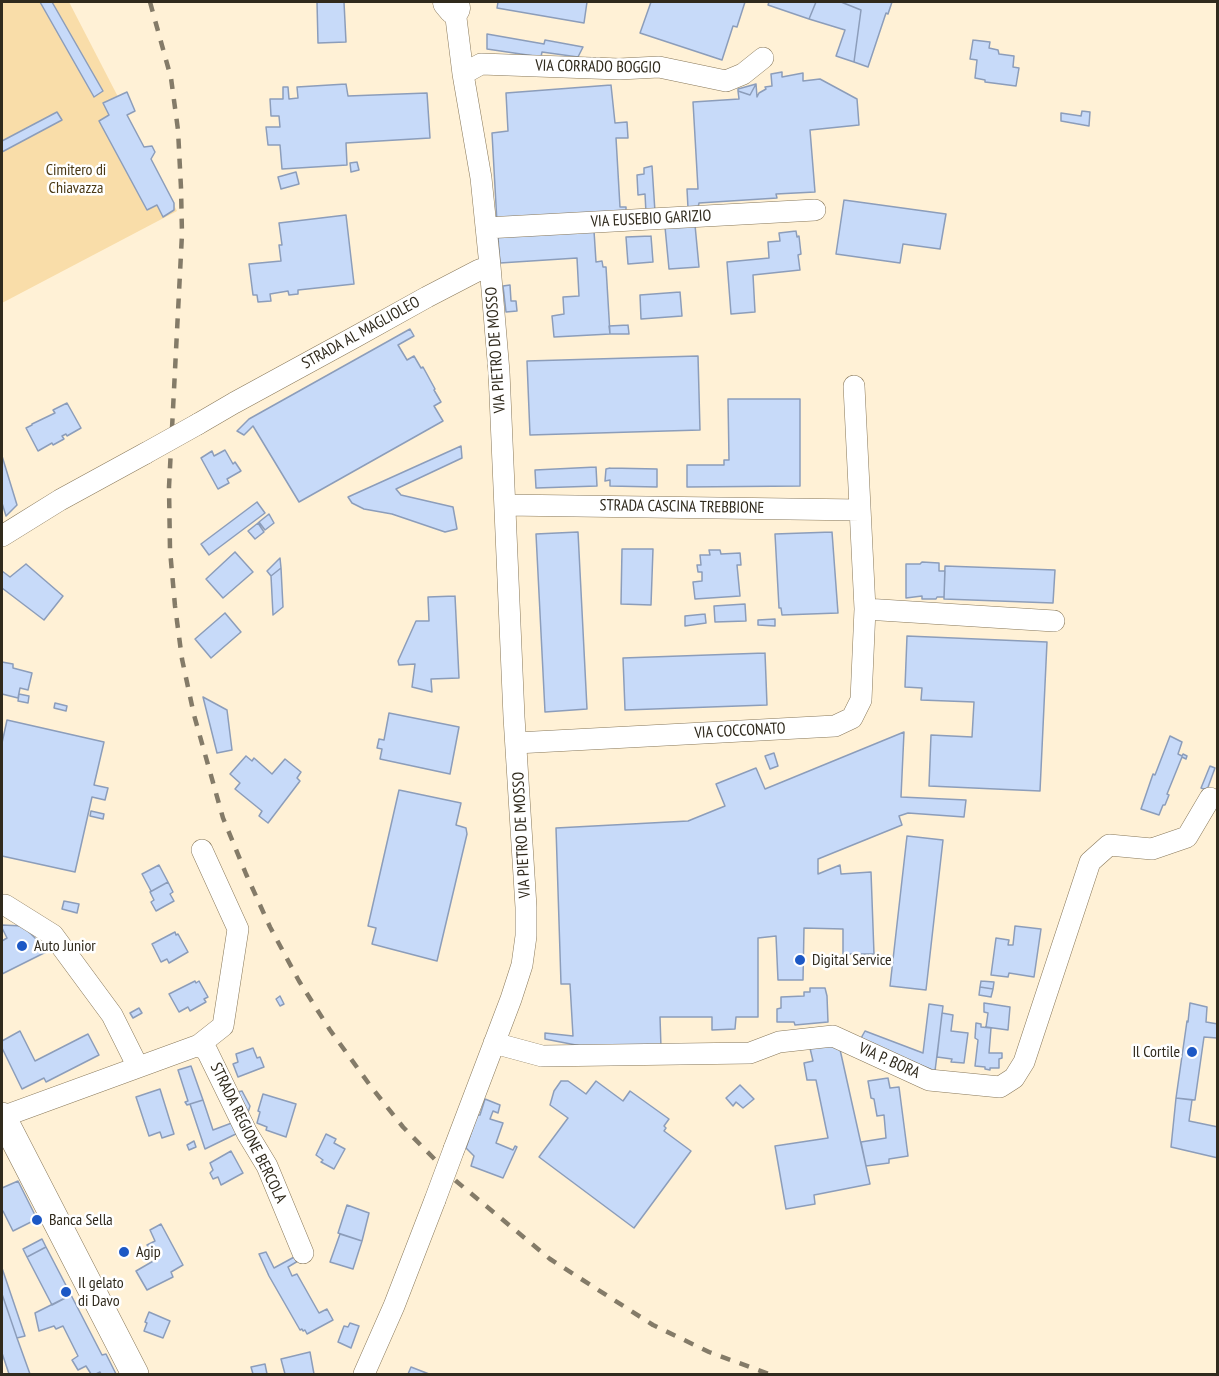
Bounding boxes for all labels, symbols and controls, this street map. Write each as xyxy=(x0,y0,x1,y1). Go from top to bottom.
street label: VIA CORRADO BOGGIO xyxy=(535,56,661,78)
park label: Cimitero di Chiavazza xyxy=(46,160,106,198)
street label: VIA EUSEBIO GARIZIO xyxy=(590,206,712,232)
street label: VIA PIETRO DE MOSSO xyxy=(482,286,510,414)
street label: STRADA AL MAGLIOLEO xyxy=(299,293,423,373)
street label: STRADA CASCINA TREBBIONE xyxy=(600,496,764,518)
street label: VIA COCCONATO xyxy=(694,719,786,743)
street label: VIA PIETRO DE MOSSO xyxy=(509,771,535,899)
place label: Auto Junior xyxy=(34,936,96,956)
marker: Auto Junior xyxy=(15,939,29,953)
place label: Digital Service xyxy=(812,950,892,970)
marker: Digital Service xyxy=(793,953,807,967)
street label: VIA P. BORA xyxy=(855,1039,923,1083)
place label: Il Cortile xyxy=(1132,1042,1180,1062)
marker: Il Cortile xyxy=(1185,1045,1199,1059)
street label: STRADA REGIONE BERCOLA xyxy=(206,1060,290,1206)
place label: Banca Sella xyxy=(49,1210,113,1230)
marker: Banca Sella xyxy=(30,1213,44,1227)
place label: Agip xyxy=(136,1242,161,1262)
marker: Agip xyxy=(117,1245,131,1259)
place label: Il gelato di Davo xyxy=(78,1273,124,1311)
marker: Il gelato di Davo xyxy=(59,1285,73,1299)

